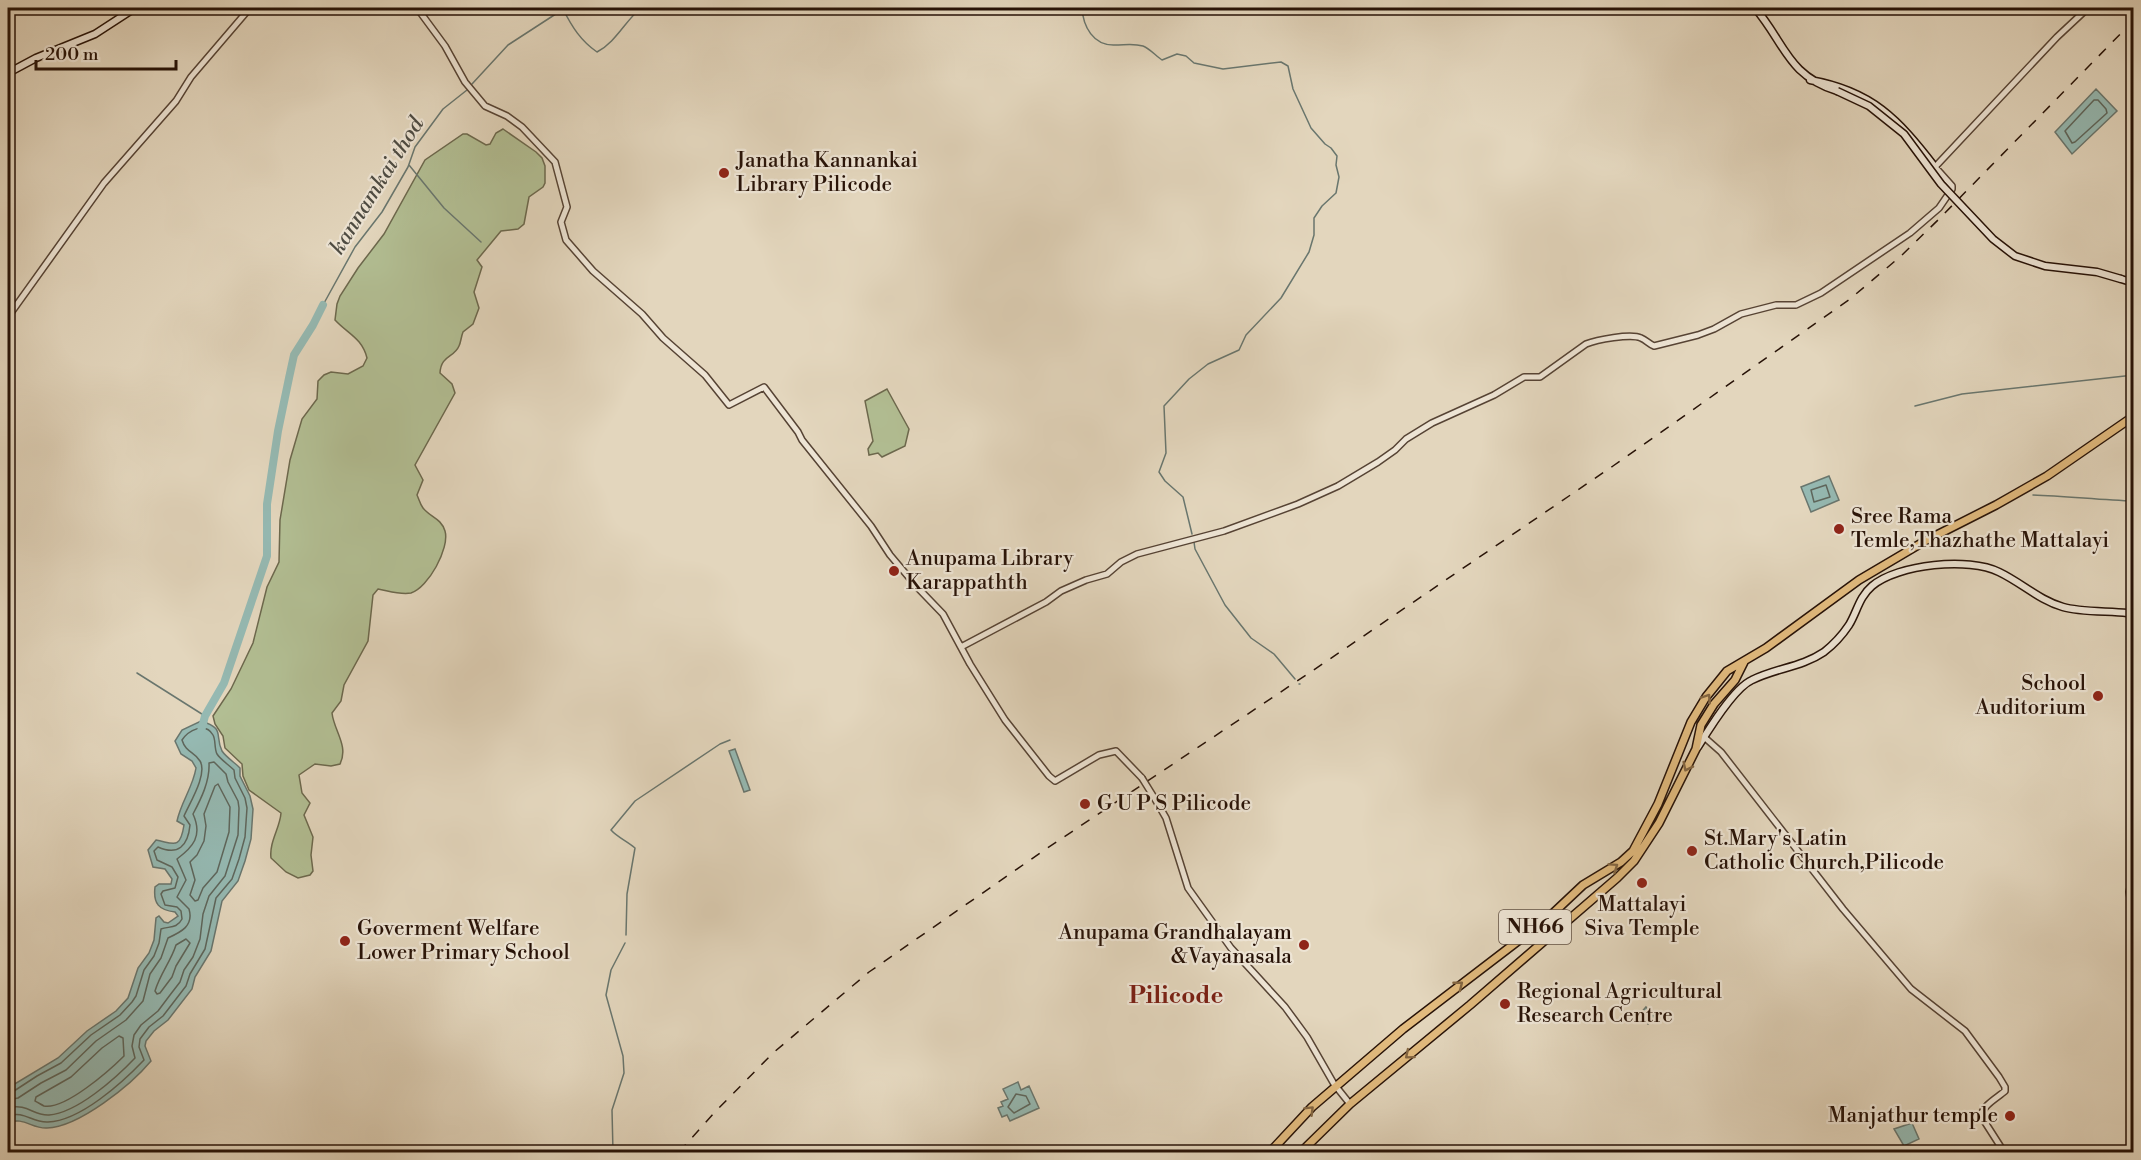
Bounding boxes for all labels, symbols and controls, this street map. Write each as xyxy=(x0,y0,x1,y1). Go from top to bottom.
scale bar xyxy=(36,33,176,71)
text: 200 m xyxy=(45,43,99,66)
water label: kannamkai thod xyxy=(324,111,431,260)
place label: Janatha Kannankai Library Pilicode xyxy=(735,148,918,198)
marker: Janatha Kannankai Library Pilicode xyxy=(717,166,731,180)
place label: Sree Rama Temle,Thazhathe Mattalayi xyxy=(1851,504,2109,554)
marker: Sree Rama Temle,Thazhathe Mattalayi xyxy=(1832,522,1846,536)
place label: Anupama Library Karappathth xyxy=(905,546,1074,596)
marker: Anupama Library Karappathth xyxy=(887,564,901,578)
place label: School Auditorium xyxy=(1974,671,2086,721)
marker: School Auditorium xyxy=(2091,689,2105,703)
one-way arrow xyxy=(1699,694,1711,704)
one-way arrow xyxy=(1683,761,1694,772)
place label: G U P S Pilicode xyxy=(1097,791,1251,817)
marker: G U P S Pilicode xyxy=(1078,797,1092,811)
place label: St.Mary's Latin Catholic Church,Pilicode xyxy=(1704,826,1944,876)
marker: St.Mary's Latin Catholic Church,Pilicode xyxy=(1685,844,1699,858)
one-way arrow xyxy=(1608,862,1618,874)
marker: Mattalayi Siva Temple xyxy=(1635,876,1649,890)
place label: Mattalayi Siva Temple xyxy=(1584,892,1700,942)
road number: NH66 xyxy=(1499,910,1571,944)
place label: Goverment Welfare Lower Primary School xyxy=(357,916,570,966)
place label: Anupama Grandhalayam &Vayanasala xyxy=(1058,920,1292,970)
marker: Goverment Welfare Lower Primary School xyxy=(338,934,352,948)
marker: Anupama Grandhalayam &Vayanasala xyxy=(1297,938,1311,952)
place label: Regional Agricultural Research Centre xyxy=(1517,979,1722,1029)
district label: Pilicode xyxy=(1129,981,1223,1011)
one-way arrow xyxy=(1453,981,1464,992)
marker: Regional Agricultural Research Centre xyxy=(1498,997,1512,1011)
one-way arrow xyxy=(1405,1047,1416,1058)
place label: Manjathur temple xyxy=(1828,1103,1998,1129)
one-way arrow xyxy=(1302,1106,1313,1117)
marker: Manjathur temple xyxy=(2003,1109,2017,1123)

